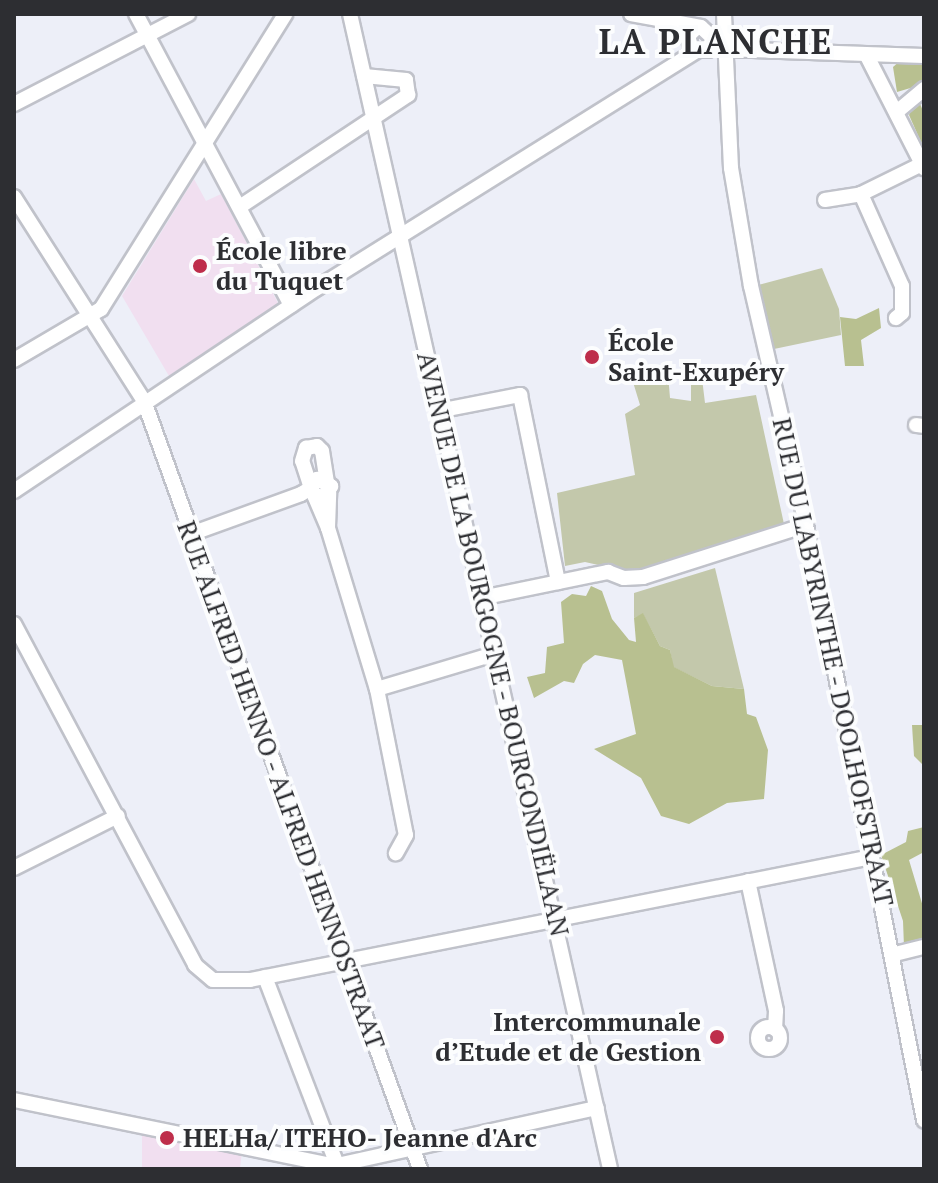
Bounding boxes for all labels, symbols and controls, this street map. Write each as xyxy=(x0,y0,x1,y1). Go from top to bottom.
district label: LA PLANCHE xyxy=(599,22,833,62)
place label: École libre du Tuquet xyxy=(216,235,347,296)
marker: École libre du Tuquet xyxy=(191,257,209,275)
place label: École Saint-Exupéry xyxy=(608,326,784,388)
street label: AVENUE DE LA BOURGOGNE - BOURGONDIËLAAN xyxy=(410,347,576,941)
marker: École Saint-Exupéry xyxy=(583,348,601,366)
street label: RUE DU LABYRINTHE - DOOLHOFSTRAAT xyxy=(766,414,900,910)
street label: RUE ALFRED HENNO - ALFRED HENNOSTRAAT xyxy=(170,515,392,1055)
place label: Intercommunale d’Etude et de Gestion xyxy=(435,1006,701,1068)
marker: Intercommunale d’Etude et de Gestion xyxy=(708,1028,726,1046)
place label: HELHa/ ITEHO- Jeanne d'Arc xyxy=(183,1122,538,1154)
marker: HELHa/ ITEHO- Jeanne d'Arc xyxy=(158,1129,176,1147)

